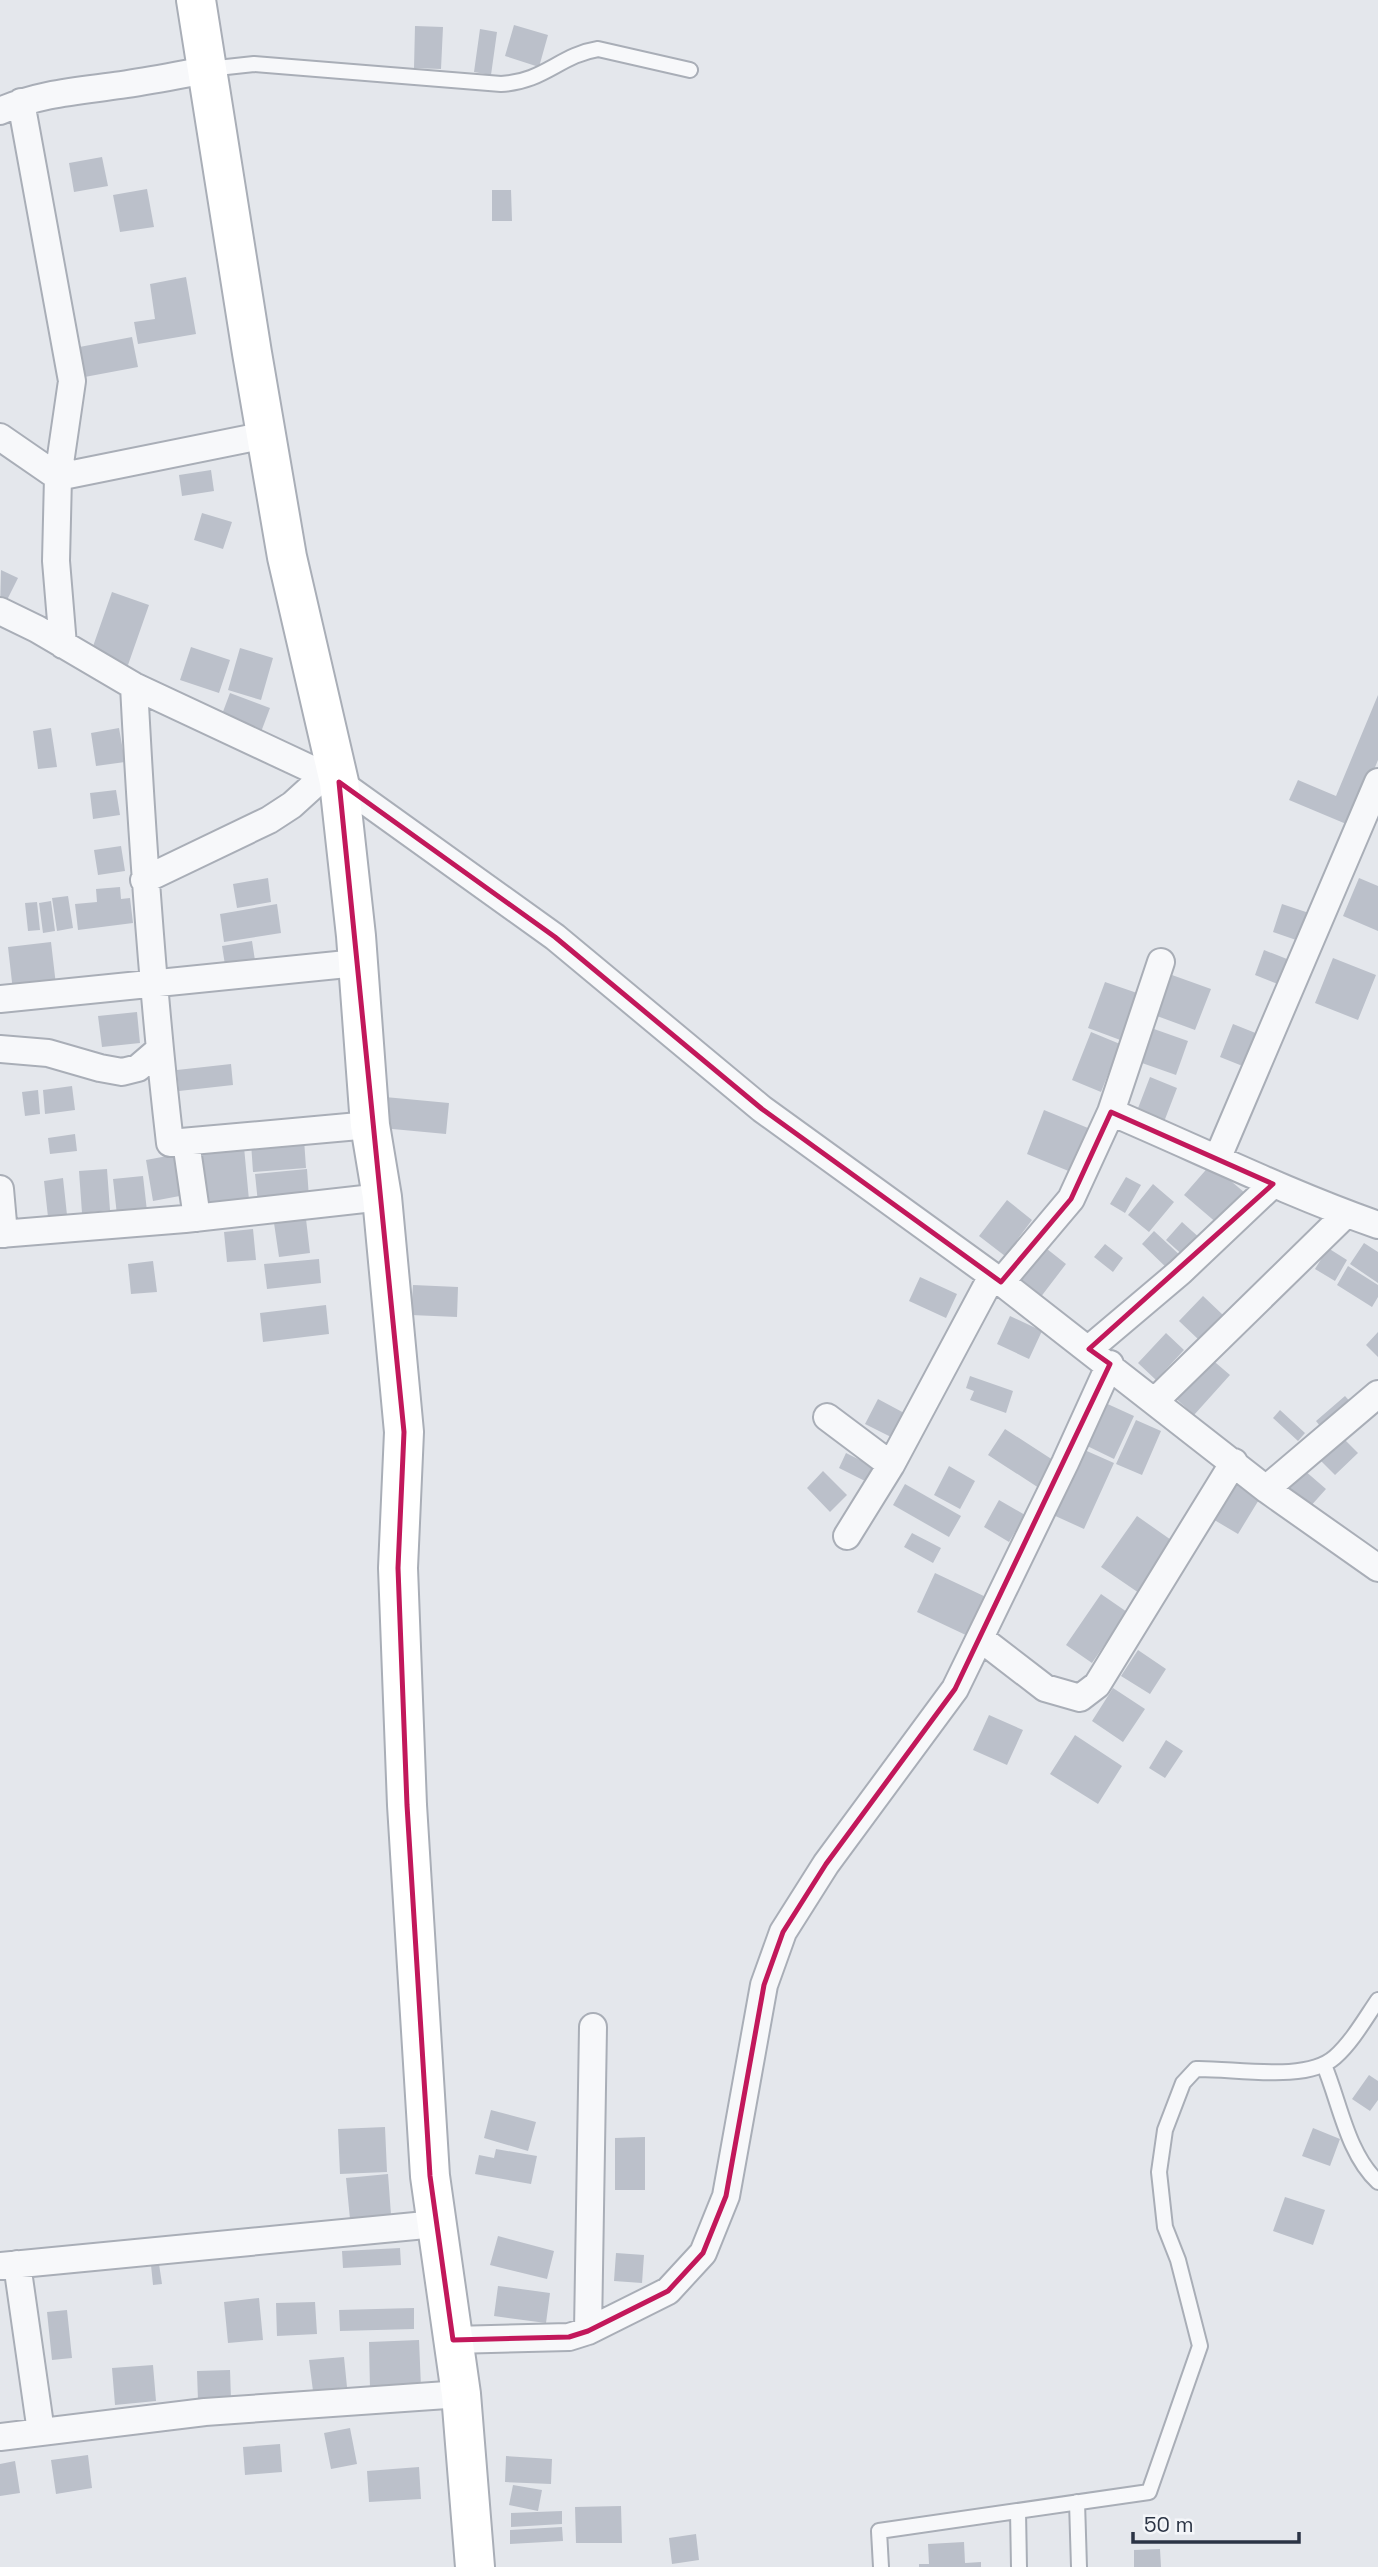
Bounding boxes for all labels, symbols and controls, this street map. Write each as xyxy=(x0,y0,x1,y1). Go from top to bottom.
scale bar xyxy=(1133,2500,1299,2544)
text: 50 m xyxy=(1144,2511,1194,2538)

